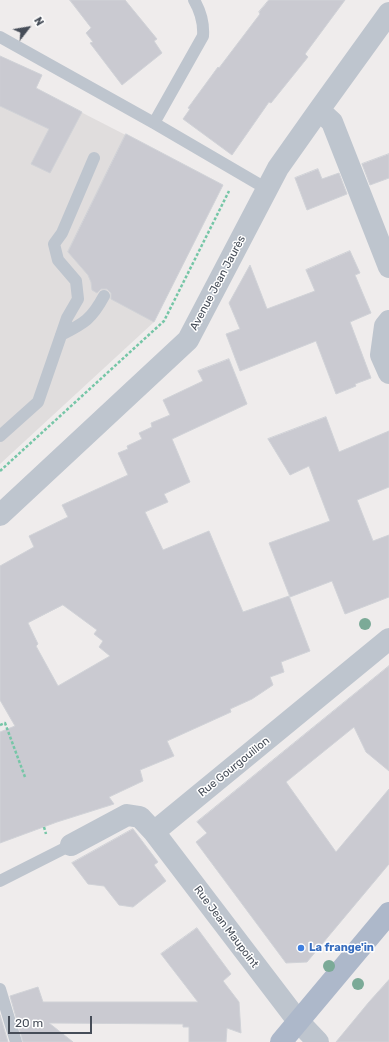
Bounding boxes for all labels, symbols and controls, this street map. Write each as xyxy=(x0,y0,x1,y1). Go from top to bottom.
north arrow xyxy=(8,8,48,48)
text: N xyxy=(31,15,46,28)
street label: Avenue Jean Jaurès xyxy=(187,233,249,333)
street label: Rue Gourgouillon xyxy=(196,734,272,800)
street label: Rue Jean Maupoint xyxy=(191,883,261,971)
place label: La frange'in xyxy=(309,941,374,955)
marker: La frange'in xyxy=(296,943,306,953)
scale bar xyxy=(10,1008,94,1034)
text: 20 m xyxy=(15,1016,43,1030)

